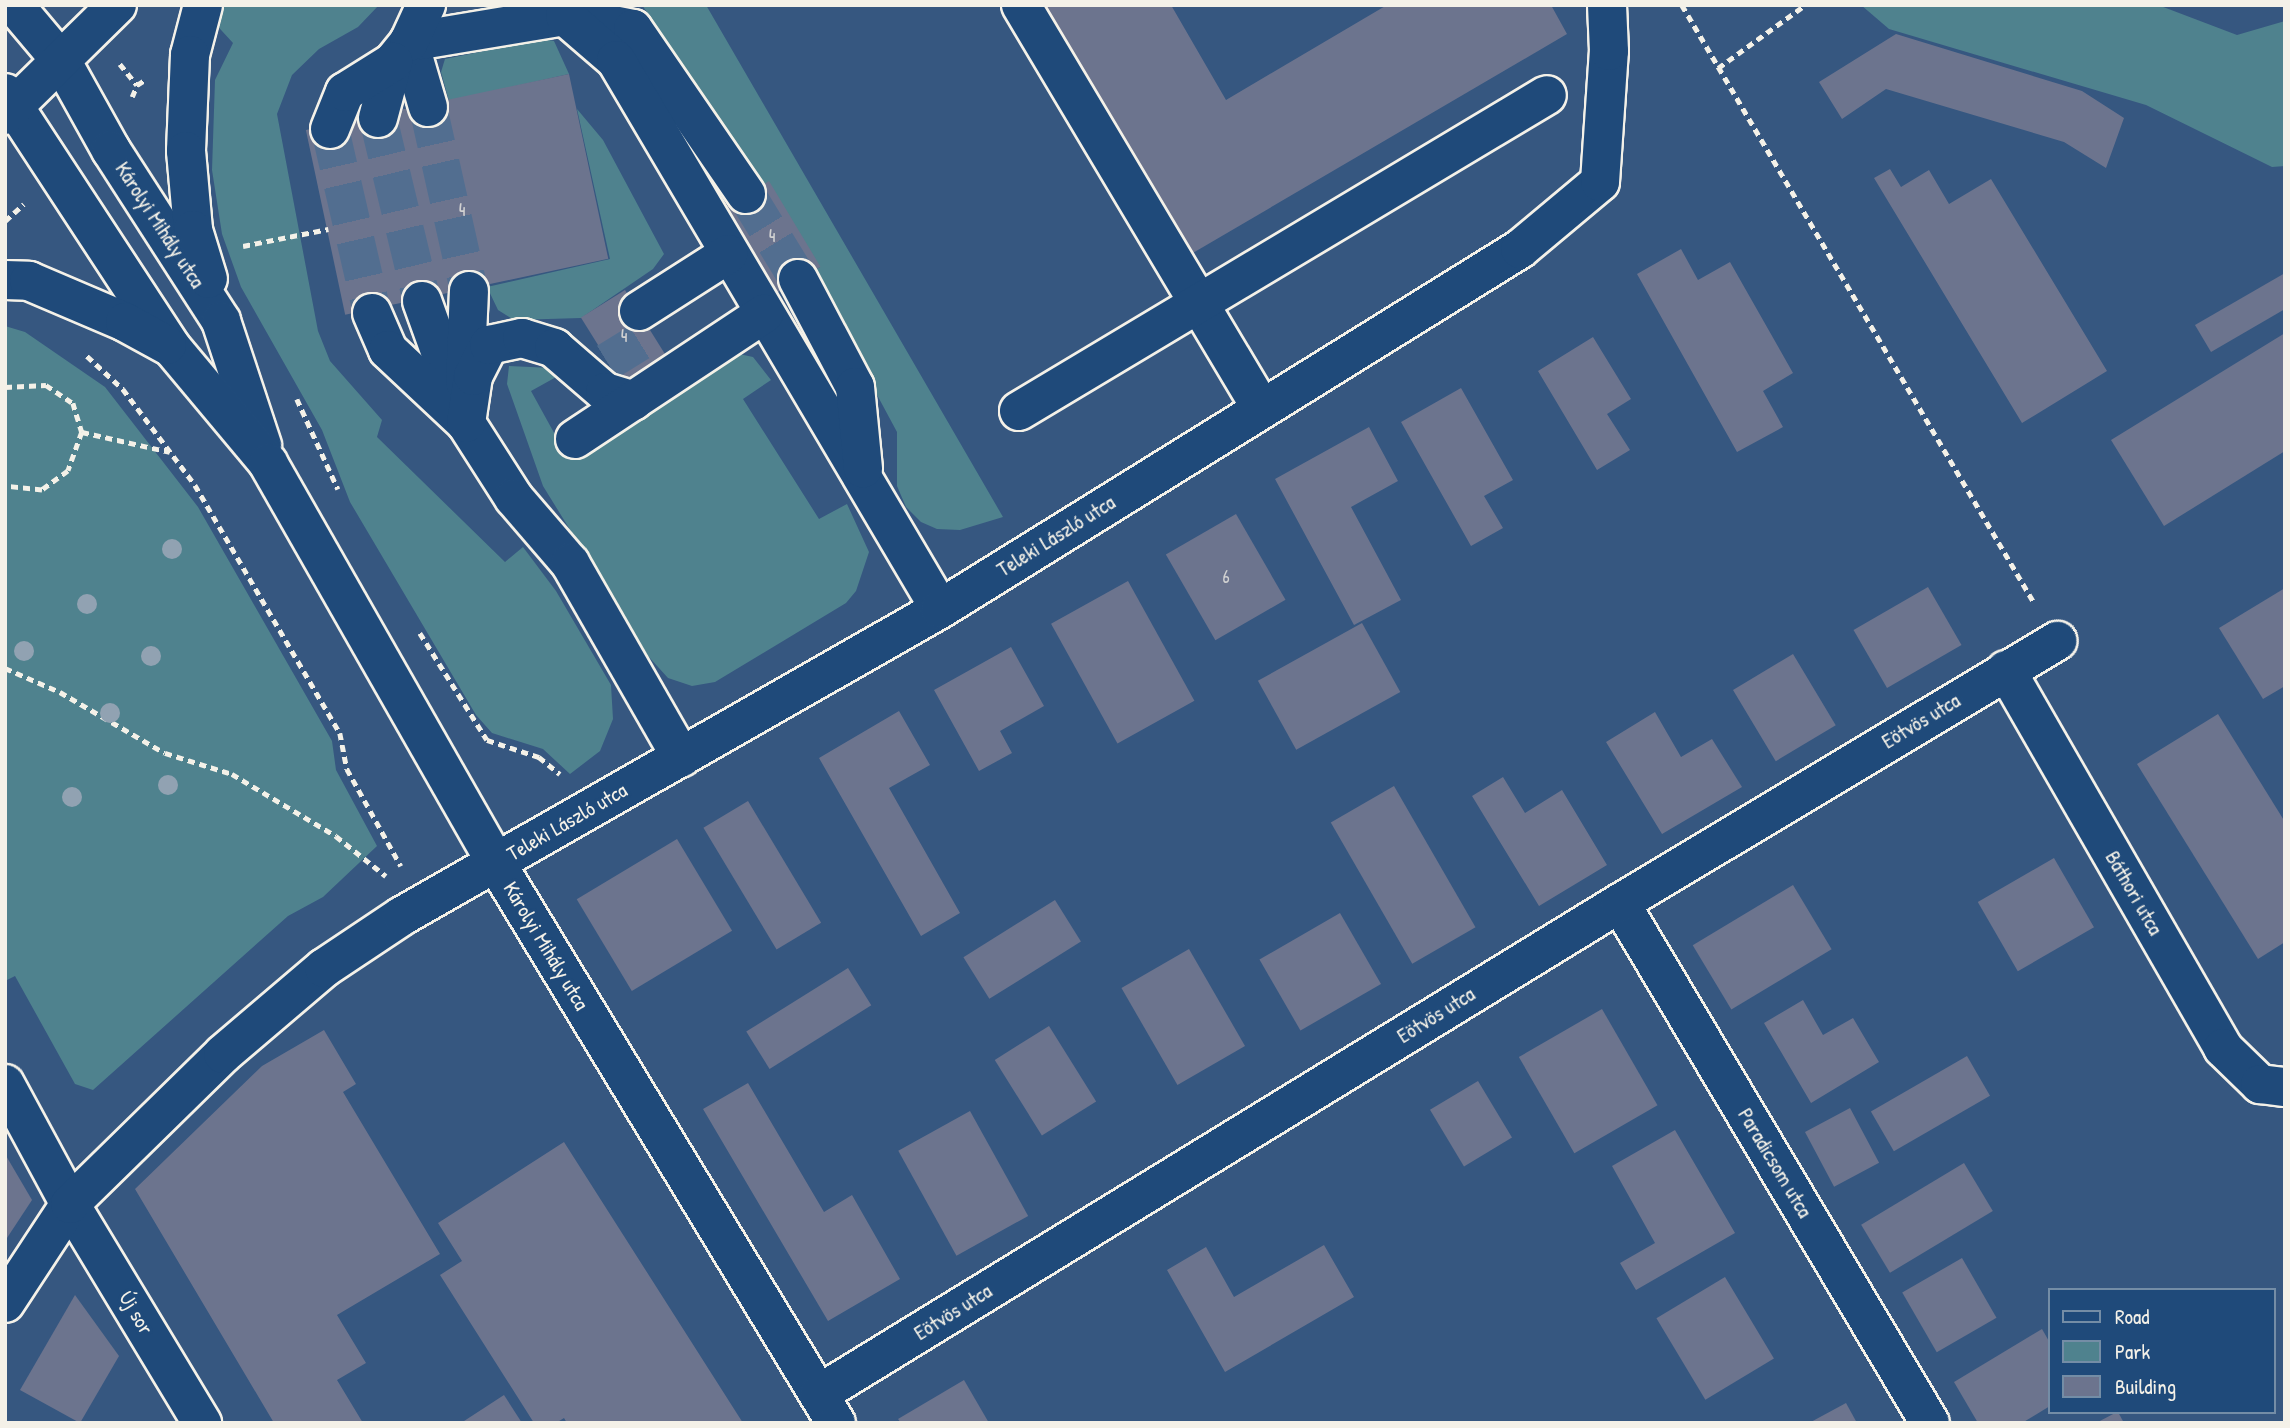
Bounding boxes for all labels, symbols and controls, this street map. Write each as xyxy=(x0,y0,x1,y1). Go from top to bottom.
street label: Károlyi Mihály utca xyxy=(110,157,210,293)
house number: 4 xyxy=(459,199,465,221)
house number: 4 xyxy=(769,225,775,247)
house number: 4 xyxy=(621,325,627,347)
street label: Teleki László utca xyxy=(992,490,1120,582)
house number: 6 xyxy=(1222,566,1230,588)
street label: Eötvös utca xyxy=(1877,688,1965,754)
street label: Teleki László utca xyxy=(503,777,631,867)
street label: Báthori utca xyxy=(2100,846,2168,940)
street label: Károlyi Mihály utca xyxy=(498,877,594,1015)
street label: Eötvös utca xyxy=(1393,981,1479,1049)
street label: Paradicsom utca xyxy=(1732,1104,1818,1222)
street label: Eötvös utca xyxy=(910,1278,996,1346)
street label: Új sor xyxy=(113,1287,159,1339)
legend xyxy=(2048,1288,2276,1414)
text: Road xyxy=(2115,1302,2149,1331)
text: Park xyxy=(2115,1337,2150,1366)
text: Building xyxy=(2115,1372,2176,1401)

